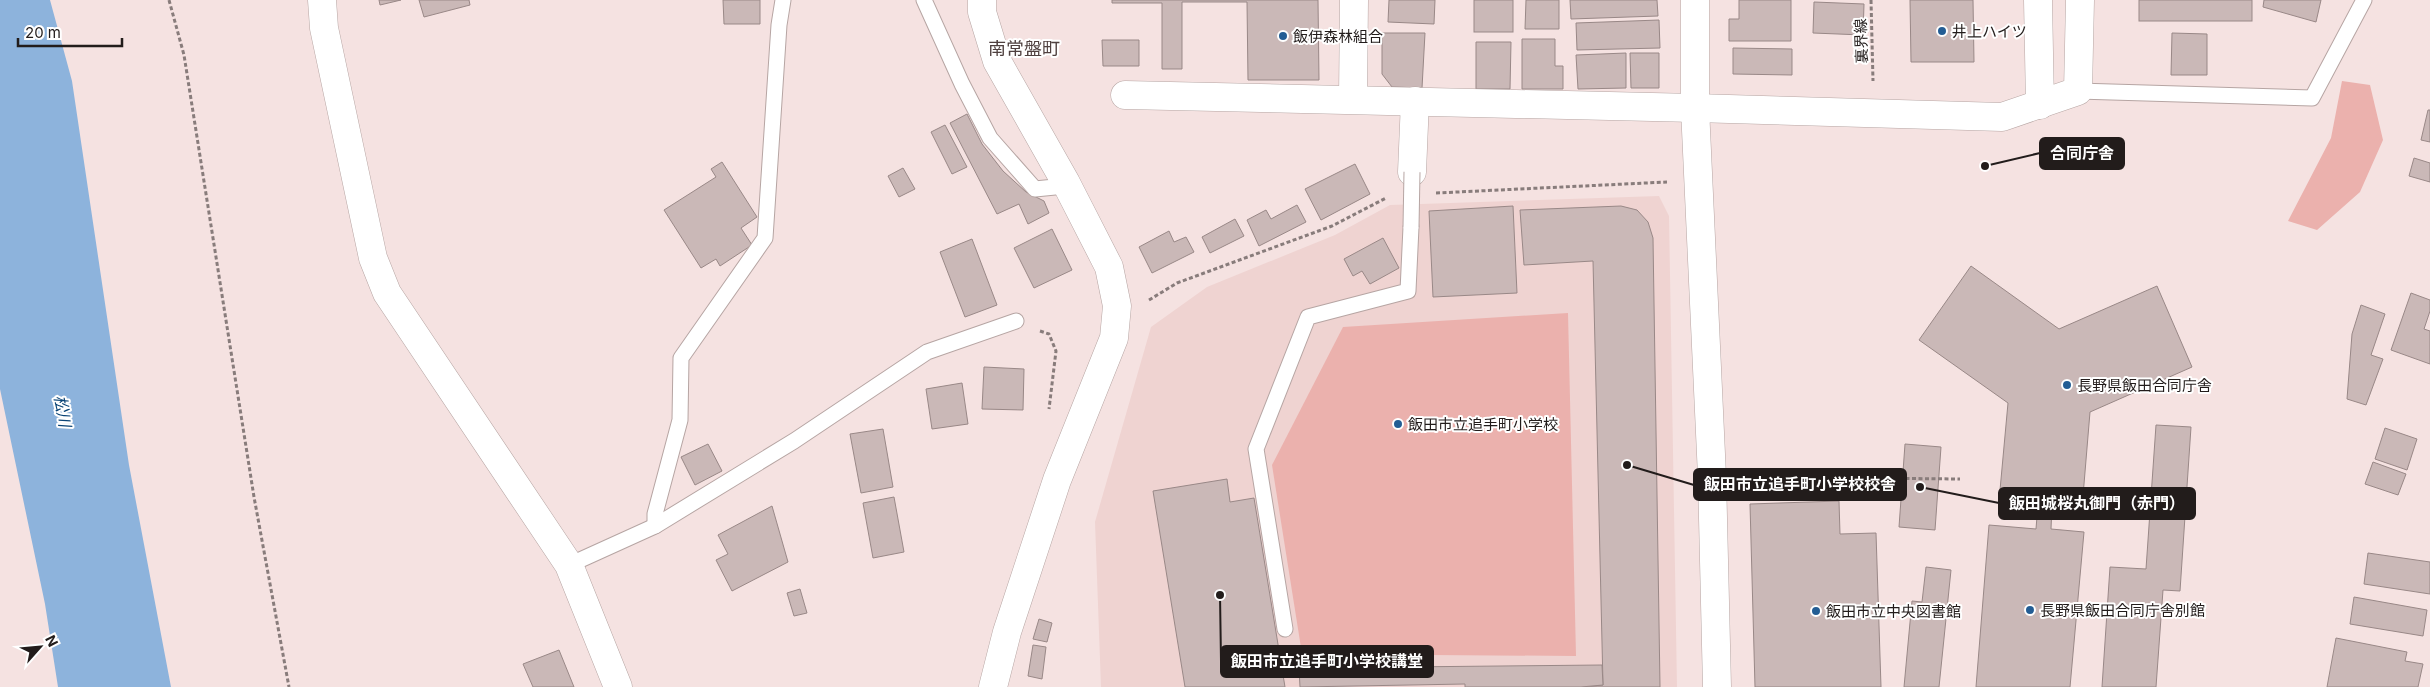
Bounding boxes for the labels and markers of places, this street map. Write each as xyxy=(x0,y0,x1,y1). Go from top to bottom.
place label: 井上ハイツ xyxy=(1952,22,2027,41)
marker: 井上ハイツ xyxy=(1936,25,1948,37)
place label: 飯伊森林組合 xyxy=(1293,27,1383,46)
marker: 飯伊森林組合 xyxy=(1277,30,1289,42)
callout: 合同庁舎 xyxy=(2040,138,2124,169)
place label: 長野県飯田合同庁舎 xyxy=(2077,376,2212,395)
marker: 長野県飯田合同庁舎 xyxy=(2061,379,2073,391)
place label: 飯田市立追手町小学校 xyxy=(1408,415,1558,434)
marker: 飯田市立追手町小学校 xyxy=(1392,418,1404,430)
callout: 飯田市立追手町小学校校舎 xyxy=(1694,469,1906,500)
callout: 飯田城桜丸御門（赤門） xyxy=(1999,488,2195,519)
place label: 長野県飯田合同庁舎別館 xyxy=(2040,601,2205,620)
place label: 飯田市立中央図書館 xyxy=(1826,602,1961,621)
marker: 長野県飯田合同庁舎別館 xyxy=(2024,604,2036,616)
marker: 飯田市立中央図書館 xyxy=(1810,605,1822,617)
callout: 飯田市立追手町小学校講堂 xyxy=(1221,646,1433,677)

